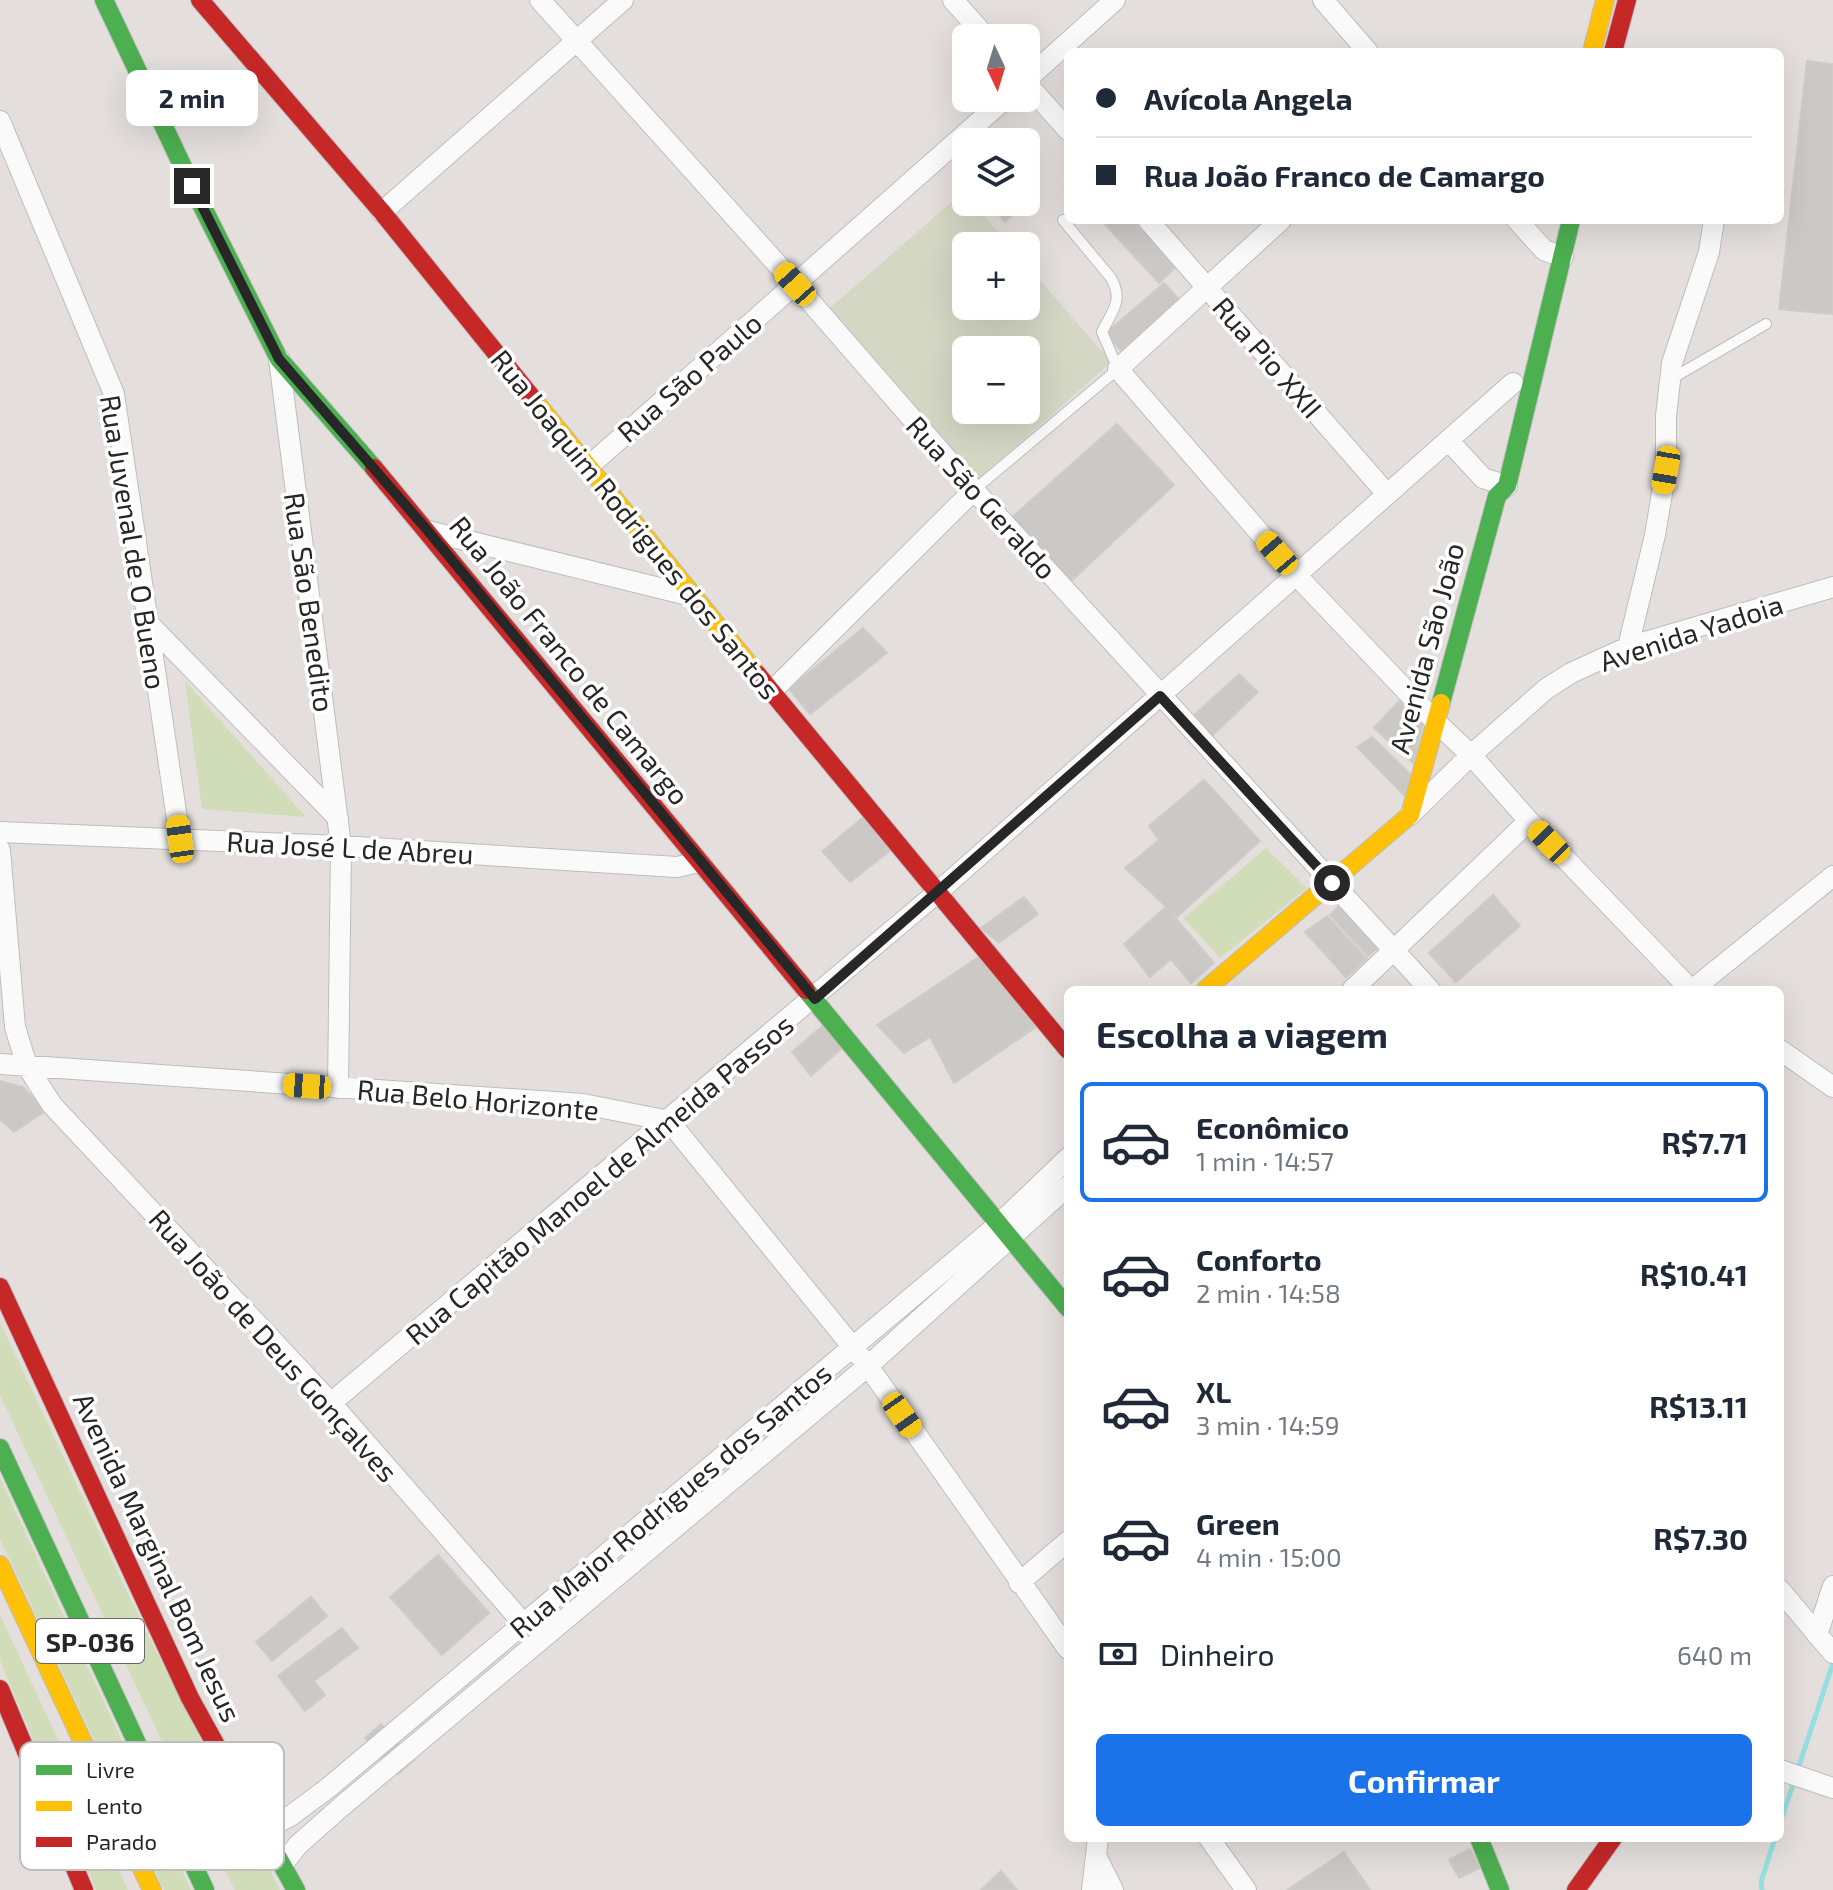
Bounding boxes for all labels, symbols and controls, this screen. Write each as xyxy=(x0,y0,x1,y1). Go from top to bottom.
north arrow xyxy=(952,24,1040,112)
map controls xyxy=(952,24,1040,424)
callout: 2 min xyxy=(126,70,258,126)
text: Avícola Angela xyxy=(1144,80,1353,116)
text: 2 min xyxy=(159,82,225,113)
button: layers xyxy=(952,128,1040,216)
text: Rua João Franco de Camargo xyxy=(1144,157,1545,193)
route end xyxy=(174,168,210,204)
button: + xyxy=(952,232,1040,320)
car xyxy=(770,258,820,310)
street label: Rua Pio XXII xyxy=(1206,290,1330,424)
street label: Rua São Paulo xyxy=(610,305,768,449)
button: − xyxy=(952,336,1040,424)
street label: Rua Joaquim Rodrigues dos Santos xyxy=(484,342,788,706)
street label: Rua Juvenal de O Bueno xyxy=(94,392,174,692)
street label: Rua São Geraldo xyxy=(900,408,1064,586)
car xyxy=(1650,444,1682,496)
street label: Rua São Benedito xyxy=(278,490,342,714)
street label: Rua João Franco de Camargo xyxy=(443,509,697,811)
car xyxy=(1252,527,1302,579)
street label: Avenida São João xyxy=(1382,539,1470,757)
street label: Avenida Yadoia xyxy=(1595,586,1787,678)
car xyxy=(165,814,195,864)
car xyxy=(1524,816,1574,868)
street label: Rua José L de Abreu xyxy=(226,824,474,870)
route start xyxy=(1314,865,1350,901)
street label: Rua Capitão Manoel de Almeida Passos xyxy=(398,1007,800,1351)
text: Escolha a viagem xyxy=(1096,1012,1388,1055)
street label: Rua Belo Horizonte xyxy=(356,1071,600,1127)
car xyxy=(282,1072,332,1100)
icon: car xyxy=(1100,1106,1172,1178)
text: Econômico xyxy=(1196,1109,1349,1145)
text: R$7.71 xyxy=(1661,1124,1748,1160)
text: 1 min · 14:57 xyxy=(1196,1145,1334,1176)
street label: Rua João de Deus Gonçalves xyxy=(142,1202,405,1489)
icon: car xyxy=(1100,1238,1172,1310)
text: Conforto xyxy=(1196,1241,1322,1277)
text: R$10.41 xyxy=(1640,1256,1748,1292)
text: 2 min · 14:58 xyxy=(1196,1277,1341,1308)
street label: Rua Major Rodrigues dos Santos xyxy=(502,1355,838,1645)
icon: car xyxy=(1100,1370,1172,1442)
text: XL xyxy=(1196,1373,1231,1409)
street label: Avenida Marginal Bom Jesus xyxy=(67,1387,249,1727)
car xyxy=(878,1388,926,1442)
text: R$13.11 xyxy=(1649,1388,1748,1424)
text: 3 min · 14:59 xyxy=(1196,1409,1340,1440)
icon: car xyxy=(1100,1502,1172,1574)
text: Green xyxy=(1196,1505,1280,1541)
text: R$7.30 xyxy=(1653,1520,1748,1556)
text: 4 min · 15:00 xyxy=(1196,1541,1342,1572)
road number: SP-036 xyxy=(36,1619,144,1663)
icon: cash xyxy=(1096,1632,1140,1676)
text: Dinheiro xyxy=(1160,1636,1274,1672)
text: 640 m xyxy=(1677,1639,1752,1670)
button: Confirmar xyxy=(1096,1734,1752,1826)
legend xyxy=(20,1742,284,1870)
text: Livre xyxy=(86,1756,135,1782)
text: Lento xyxy=(86,1792,143,1818)
text: Parado xyxy=(86,1828,157,1854)

